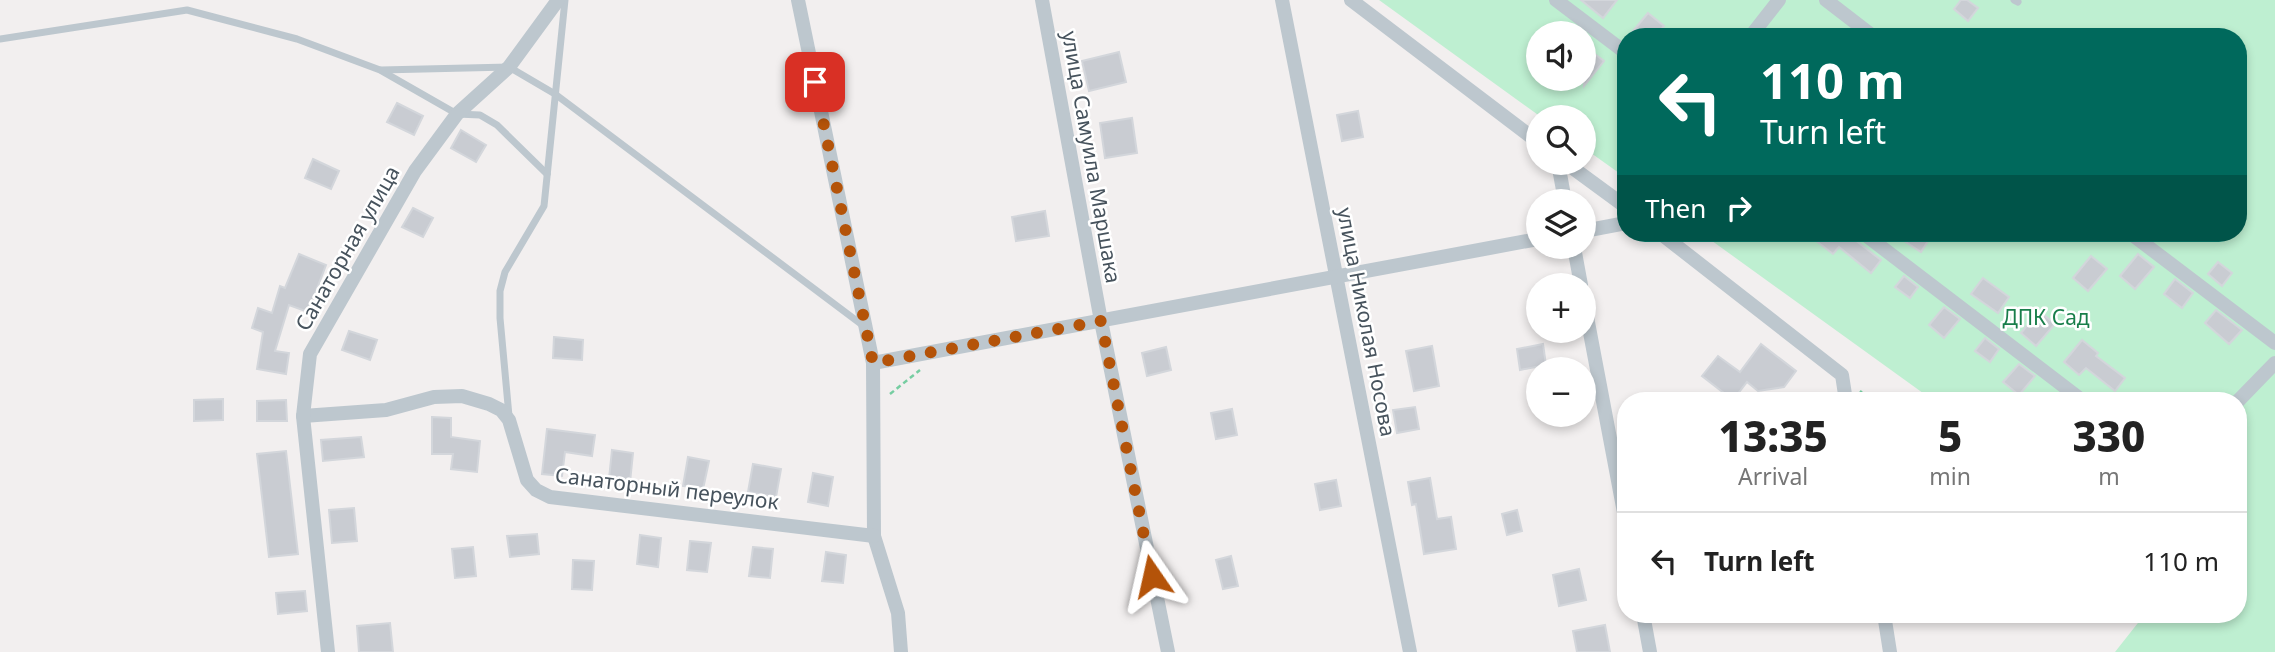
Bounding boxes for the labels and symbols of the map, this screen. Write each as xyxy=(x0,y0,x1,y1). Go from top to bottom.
street label: улица Самуила Маршака xyxy=(1056,29,1128,285)
pin xyxy=(785,52,845,112)
street label: Санаторная улица xyxy=(288,160,406,336)
street label: улица Николая Носова xyxy=(1331,205,1403,439)
park label: ДПК Сад xyxy=(2002,303,2090,331)
street label: Санаторный переулок xyxy=(554,460,780,516)
position arrow xyxy=(1115,539,1189,613)

